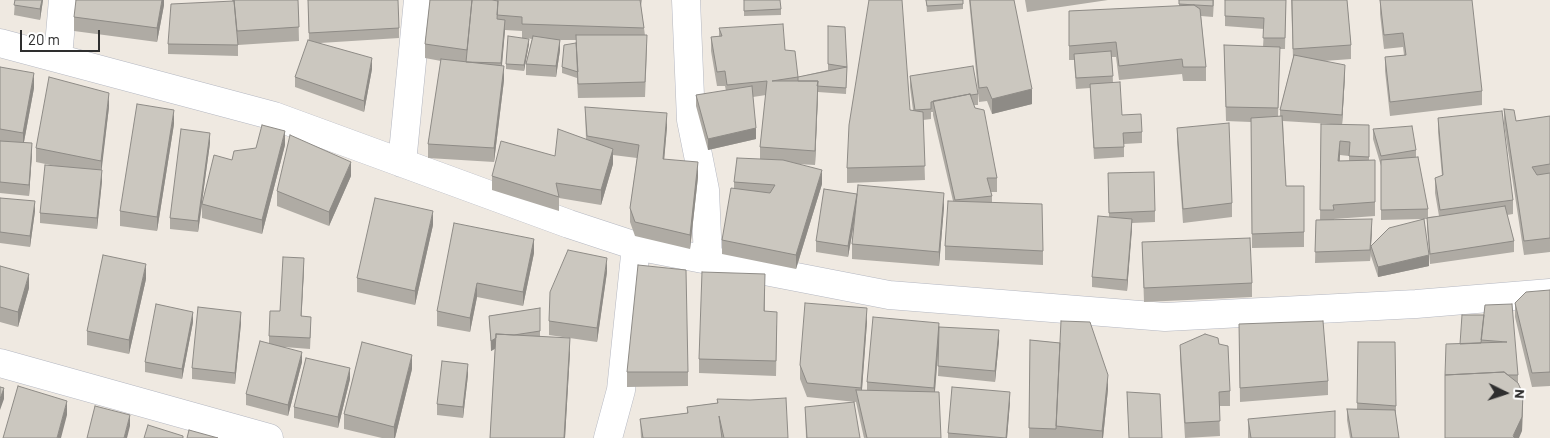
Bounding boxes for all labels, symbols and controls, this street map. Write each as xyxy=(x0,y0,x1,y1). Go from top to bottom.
scale bar xyxy=(22,20,102,52)
text: 20 m xyxy=(28,30,60,48)
north arrow xyxy=(1480,368,1530,418)
text: N xyxy=(1512,389,1529,399)

